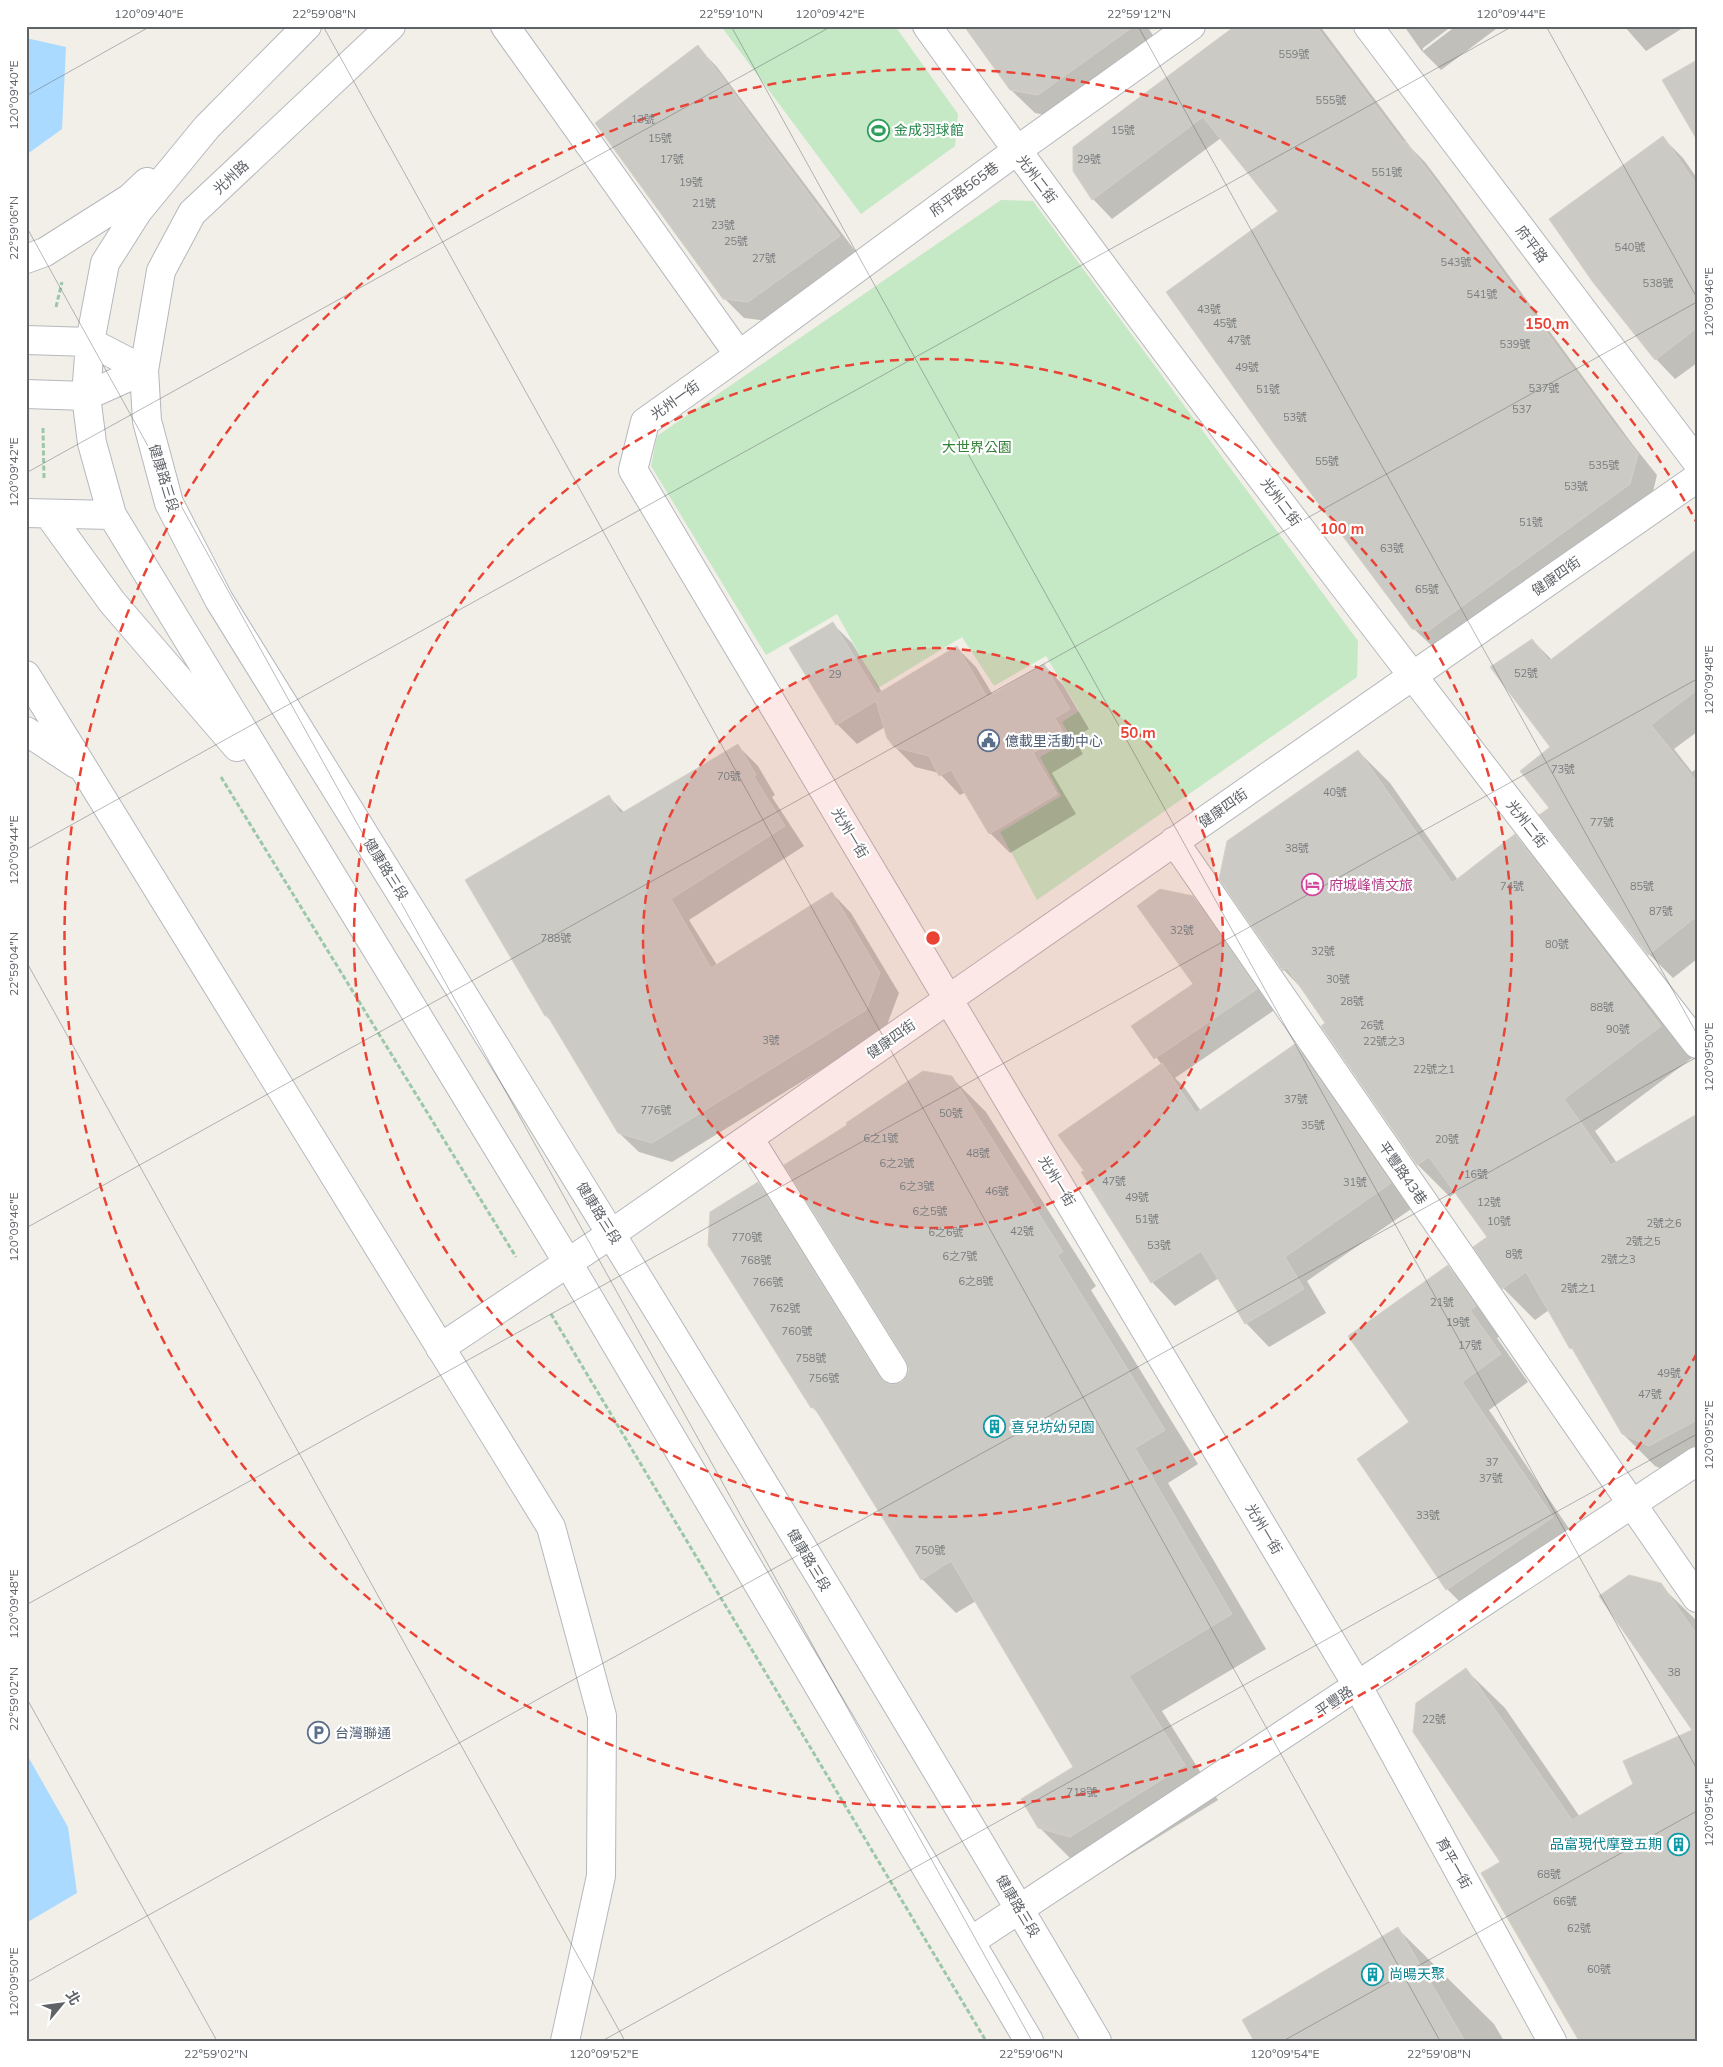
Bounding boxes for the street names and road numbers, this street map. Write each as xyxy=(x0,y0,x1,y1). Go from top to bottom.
street label: 光州二街 xyxy=(1013,151,1061,207)
street label: 光州路 xyxy=(210,156,252,198)
street label: 府平路565巷 xyxy=(926,158,1002,220)
street label: 府平路 xyxy=(1512,222,1552,266)
street label: 光州一街 xyxy=(647,377,703,423)
street label: 健康路三段 xyxy=(145,442,183,514)
street label: 光州二街 xyxy=(1257,474,1305,530)
street label: 健康四街 xyxy=(1528,553,1584,599)
street label: 健康四街 xyxy=(1195,785,1251,831)
street label: 光州二街 xyxy=(1503,796,1551,852)
street label: 光州一街 xyxy=(828,804,872,862)
street label: 健康路三段 xyxy=(360,835,412,903)
street label: 健康四街 xyxy=(863,1016,919,1062)
street label: 平豐路43巷 xyxy=(1375,1138,1431,1208)
street label: 光州一街 xyxy=(1035,1152,1079,1210)
street label: 健康路三段 xyxy=(573,1179,625,1247)
street label: 光州一街 xyxy=(1242,1500,1286,1558)
street label: 健康路三段 xyxy=(783,1525,835,1595)
street label: 平豐路 xyxy=(1312,1682,1356,1720)
street label: 育平一街 xyxy=(1433,1834,1475,1892)
street label: 健康路三段 xyxy=(992,1871,1044,1941)

